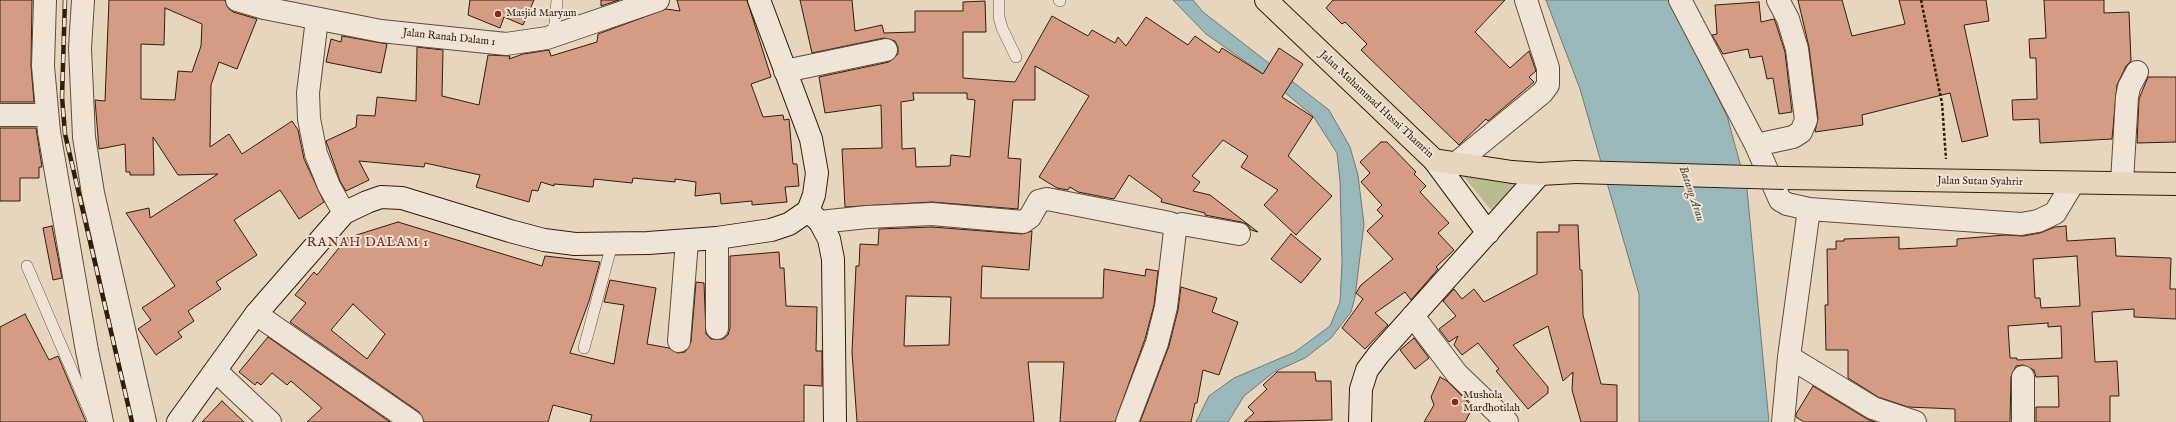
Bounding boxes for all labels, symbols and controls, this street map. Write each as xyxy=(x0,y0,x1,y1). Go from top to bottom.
place label: Masjid Maryam xyxy=(506,7,576,21)
marker: Masjid Maryam xyxy=(493,9,503,19)
street label: Jalan Ranah Dalam 1 xyxy=(402,27,496,49)
street label: Jalan Muhammad Husni Thamrin xyxy=(1316,48,1436,162)
water label: Batang Arau xyxy=(1675,164,1707,224)
street label: Jalan Sutan Syahrir xyxy=(1937,175,2023,189)
district label: RANAH DALAM 1 xyxy=(307,235,429,251)
place label: Mushola Mardhotilah xyxy=(1463,389,1520,415)
marker: Mushola Mardhotilah xyxy=(1450,397,1460,407)

